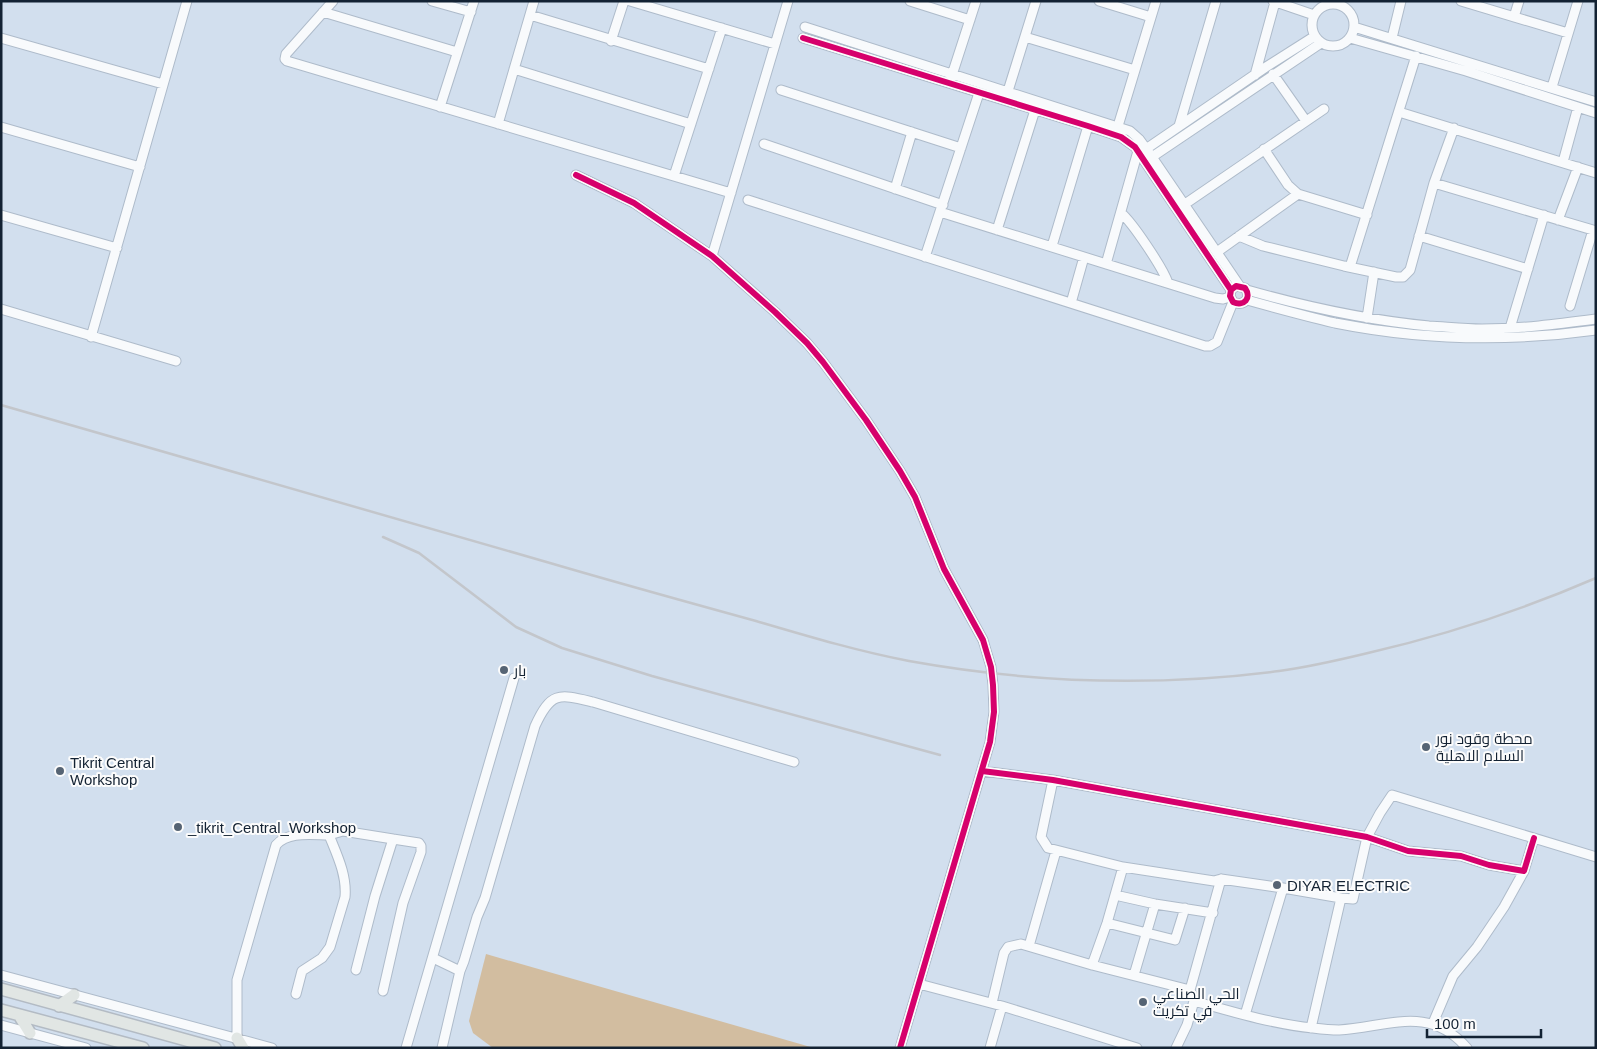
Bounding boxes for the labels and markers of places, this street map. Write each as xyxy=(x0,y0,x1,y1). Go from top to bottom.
place label: بار xyxy=(513,662,526,680)
marker: بار xyxy=(498,664,510,676)
place label: محطة وقود نور السلام الاهلية xyxy=(1435,730,1533,766)
marker: محطة وقود نور السلام الاهلية xyxy=(1420,741,1432,753)
place label: Tikrit Central Workshop xyxy=(70,754,154,788)
marker: Tikrit Central Workshop xyxy=(54,765,66,777)
place label: _tikrit_Central_Workshop xyxy=(187,819,356,836)
marker: _tikrit_Central_Workshop xyxy=(172,821,184,833)
place label: DIYAR ELECTRIC xyxy=(1287,877,1410,894)
marker: DIYAR ELECTRIC xyxy=(1271,879,1283,891)
place label: الحي الصناعي في تكريت xyxy=(1153,985,1240,1023)
marker: الحي الصناعي في تكريت xyxy=(1137,996,1149,1008)

